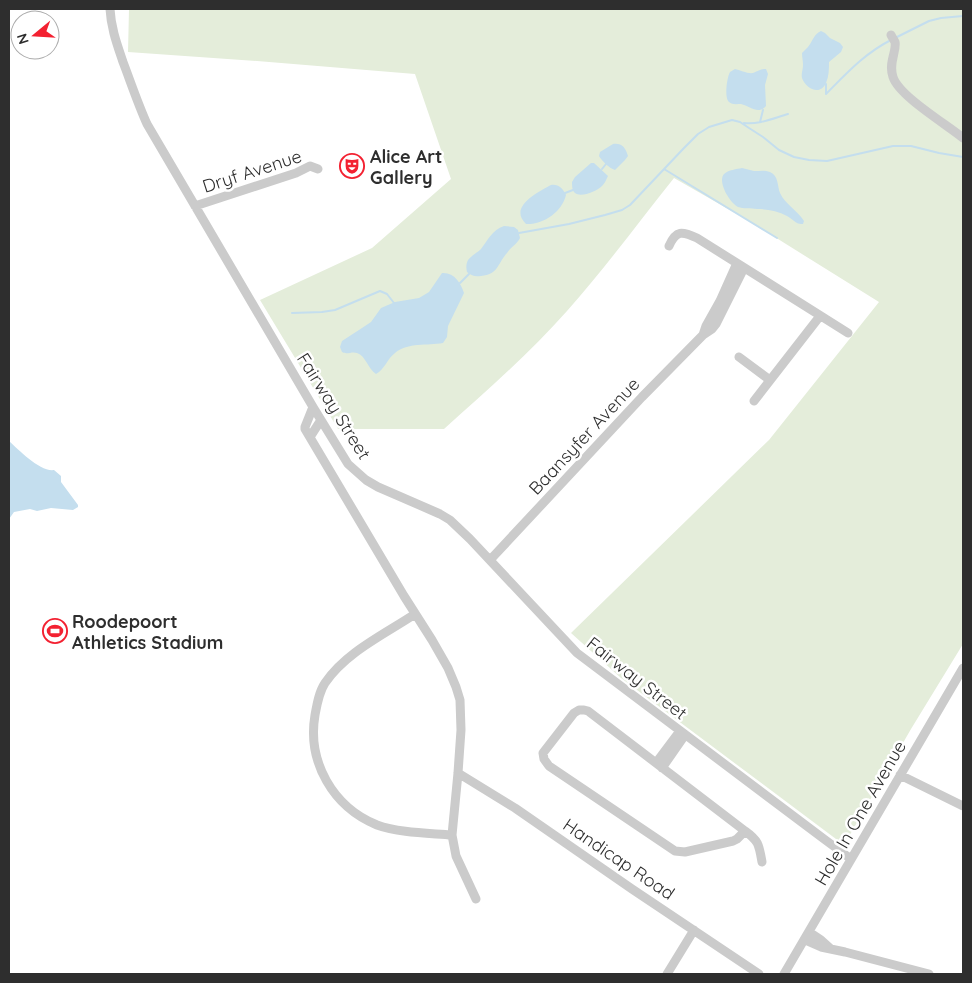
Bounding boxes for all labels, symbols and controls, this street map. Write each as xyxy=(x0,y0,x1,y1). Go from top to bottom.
north arrow xyxy=(10,10,60,60)
text: N xyxy=(12,31,33,47)
street label: Dryf Avenue xyxy=(199,144,305,198)
place label: Alice Art Gallery xyxy=(370,145,442,189)
theatre icon: Alice Art Gallery xyxy=(339,153,365,179)
street label: Fairway Street xyxy=(292,348,376,464)
street label: Baansyfer Avenue xyxy=(524,373,644,499)
place label: Roodepoort Athletics Stadium xyxy=(72,610,223,654)
sports icon: Roodepoort Athletics Stadium xyxy=(42,618,68,644)
street label: Fairway Street xyxy=(582,632,692,724)
street label: Hole In One Avenue xyxy=(809,736,911,890)
street label: Handicap Road xyxy=(559,813,679,905)

